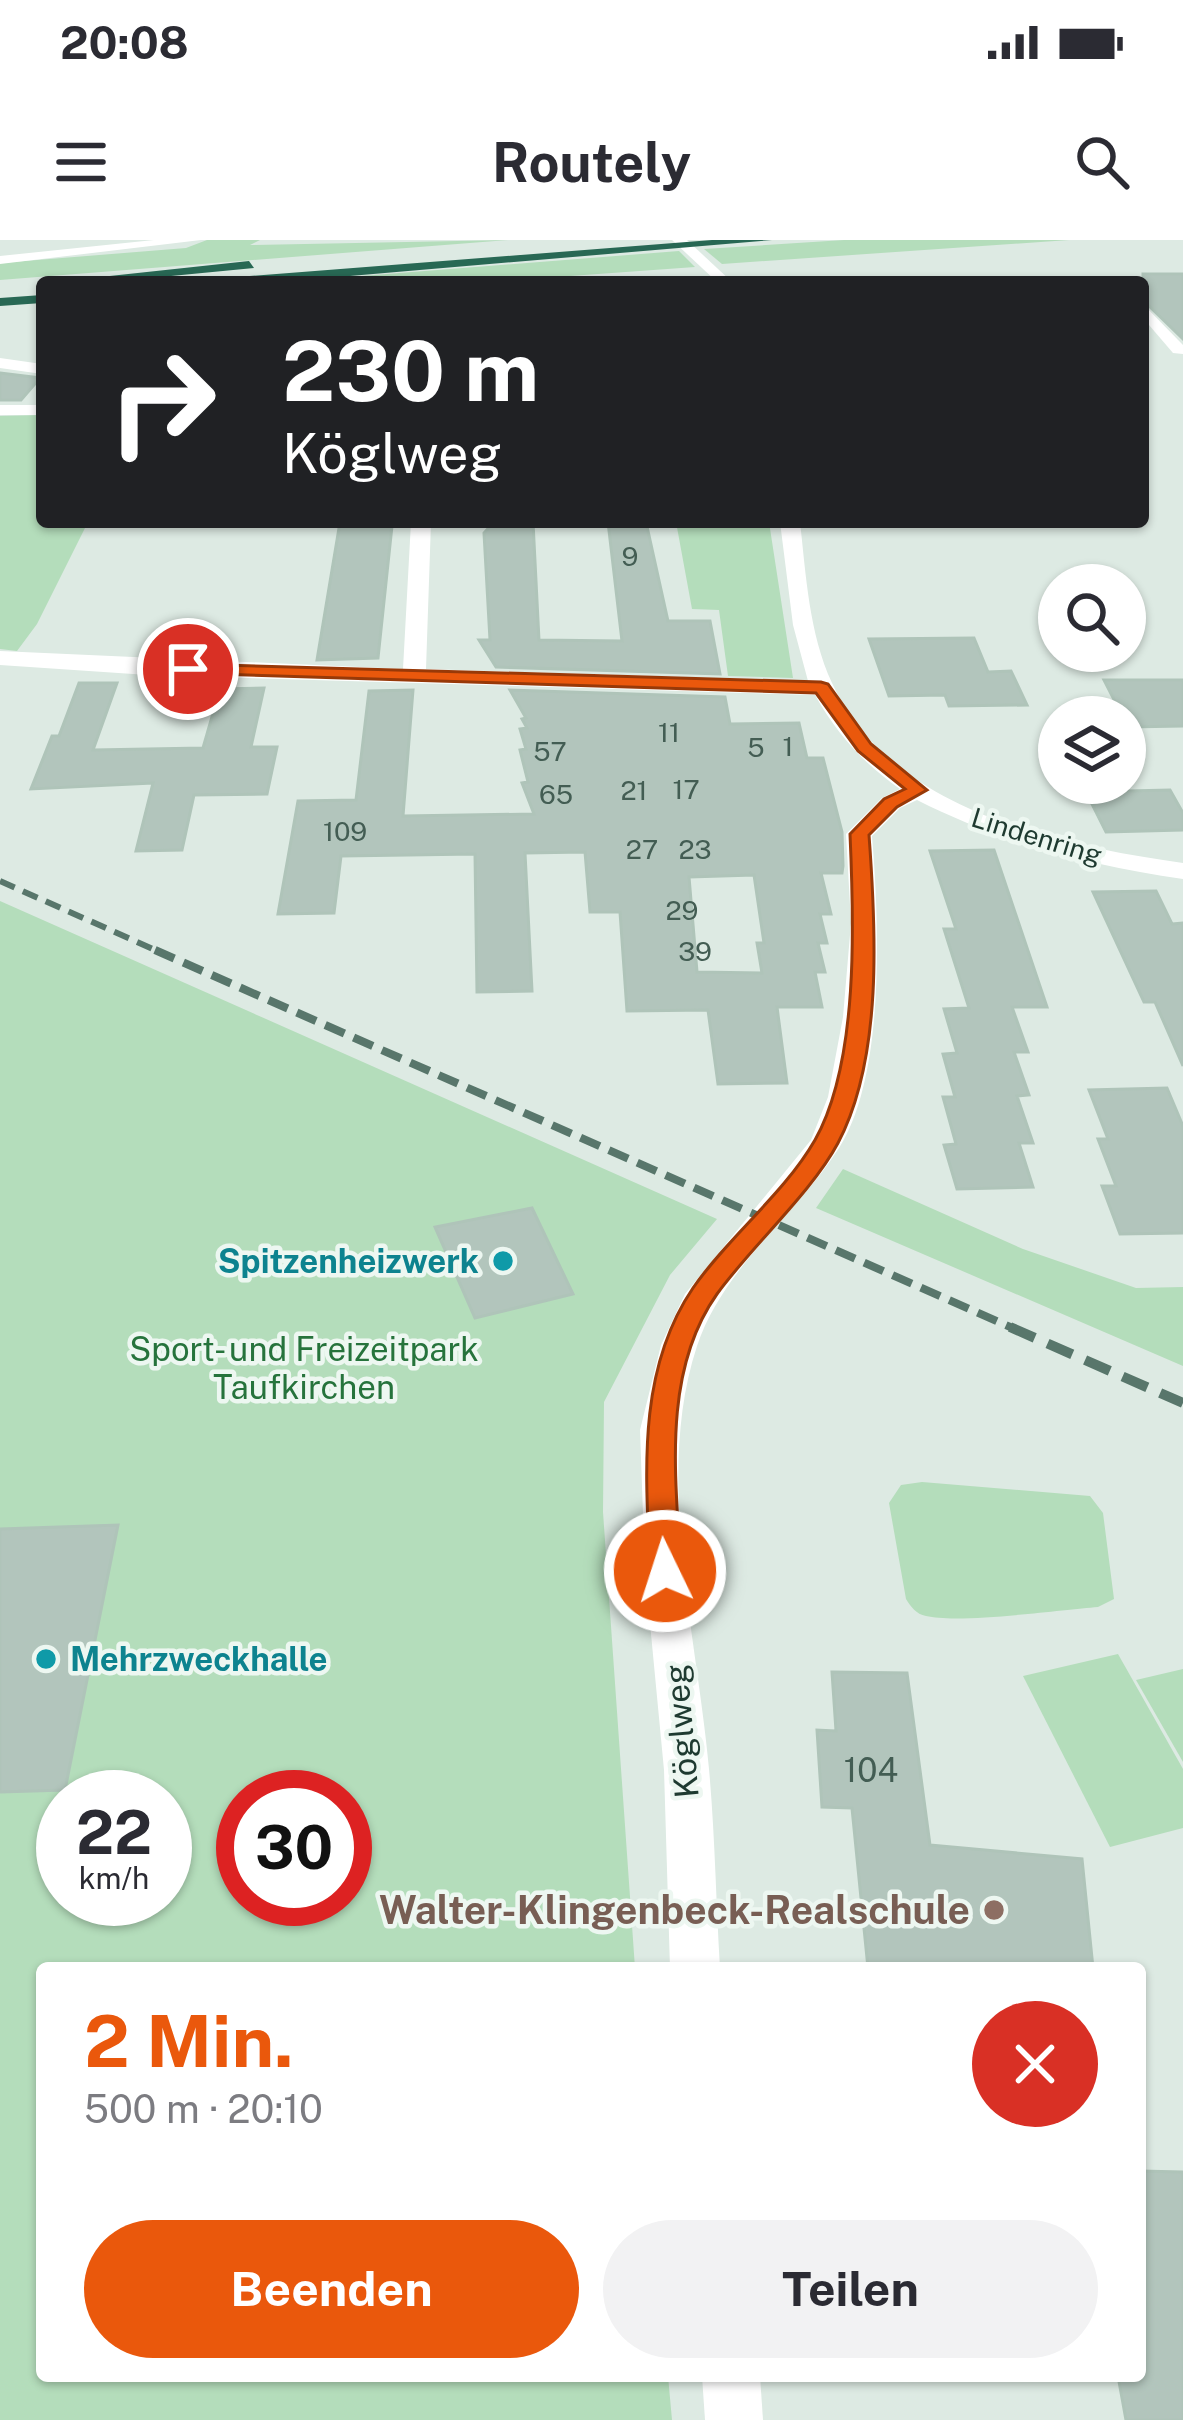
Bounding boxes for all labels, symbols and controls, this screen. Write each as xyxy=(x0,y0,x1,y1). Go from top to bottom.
text: 20:08 xyxy=(60,16,189,69)
icon: menu xyxy=(48,129,114,195)
icon: search xyxy=(1069,129,1135,195)
text: Routely xyxy=(492,131,691,194)
text: 230 m xyxy=(282,321,539,420)
icon: right xyxy=(84,324,240,480)
text: Köglweg xyxy=(282,422,502,485)
house number: 9 xyxy=(622,540,638,572)
map controls xyxy=(1038,564,1146,804)
button: search xyxy=(1038,564,1146,672)
pin xyxy=(137,618,239,720)
icon: arrive xyxy=(155,636,221,702)
button: layers xyxy=(1038,696,1146,804)
house number: 11 xyxy=(658,716,680,748)
house number: 1 xyxy=(783,730,794,762)
house number: 5 xyxy=(747,731,765,763)
house number: 57 xyxy=(533,735,567,767)
house number: 17 xyxy=(672,773,700,805)
house number: 21 xyxy=(620,774,648,806)
house number: 65 xyxy=(539,778,573,810)
street label: Lindenring xyxy=(968,801,1106,871)
house number: 109 xyxy=(323,815,367,847)
house number: 27 xyxy=(626,833,658,865)
house number: 23 xyxy=(678,833,712,865)
house number: 29 xyxy=(666,894,698,926)
house number: 39 xyxy=(678,935,712,967)
place label: Spitzenheizwerk xyxy=(218,1242,479,1280)
marker: Spitzenheizwerk xyxy=(490,1248,516,1274)
park label: Sport- und Freizeitpark Taufkirchen xyxy=(129,1330,479,1406)
position arrow xyxy=(602,1508,728,1634)
place label: Mehrzweckhalle xyxy=(70,1640,328,1678)
marker: Mehrzweckhalle xyxy=(33,1646,59,1672)
street label: Köglweg xyxy=(656,1662,706,1800)
house number: 104 xyxy=(844,1751,898,1789)
speed limit sign: 30 xyxy=(216,1770,372,1926)
text: 22 xyxy=(76,1797,152,1868)
text: km/h xyxy=(79,1860,149,1896)
place label: Walter-Klingenbeck-Realschule xyxy=(379,1887,970,1933)
marker: Walter-Klingenbeck-Realschule xyxy=(981,1897,1007,1923)
text: 2 Min. xyxy=(84,1999,294,2083)
button: close xyxy=(972,2001,1098,2127)
text: 500 m · 20:10 xyxy=(84,2086,323,2132)
button: Beenden xyxy=(84,2220,579,2358)
button: Teilen xyxy=(603,2220,1098,2358)

